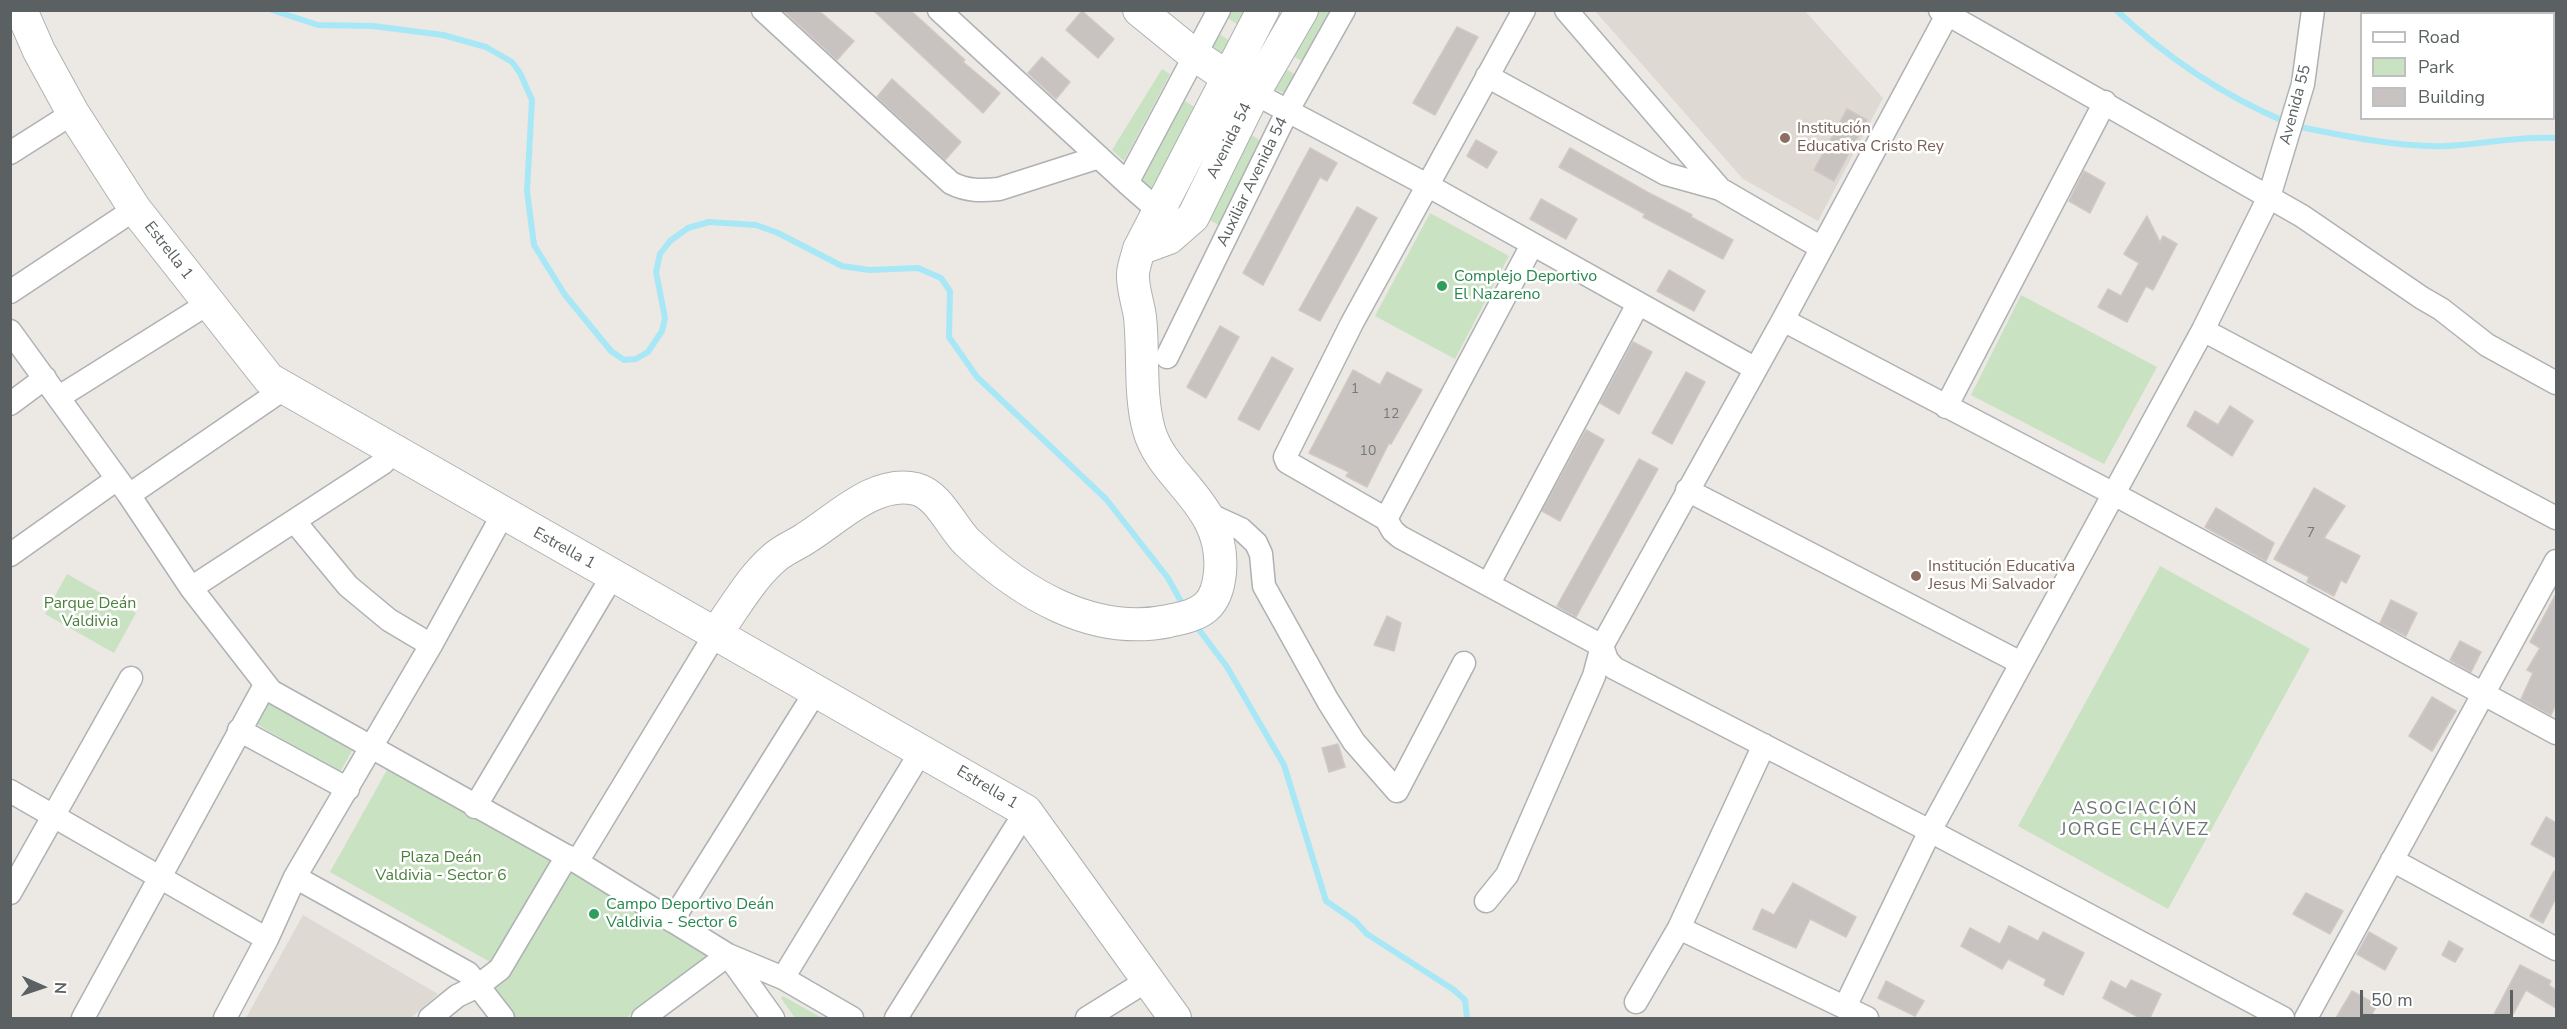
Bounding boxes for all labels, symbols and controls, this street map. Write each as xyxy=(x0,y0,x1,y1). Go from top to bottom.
legend xyxy=(2360,12,2555,120)
text: Road xyxy=(2418,25,2460,49)
text: Park xyxy=(2418,55,2454,79)
street label: Avenida 55 xyxy=(2276,63,2316,147)
text: Building xyxy=(2418,85,2485,109)
street label: Avenida 54 xyxy=(1203,100,1257,182)
street label: Auxiliar Avenida 54 xyxy=(1213,114,1293,250)
place label: Institución Educativa Cristo Rey xyxy=(1797,119,1944,157)
marker: Institución Educativa Cristo Rey xyxy=(1778,131,1792,145)
street label: Estrella 1 xyxy=(139,218,197,284)
place label: Complejo Deportivo El Nazareno xyxy=(1454,267,1597,305)
marker: Complejo Deportivo El Nazareno xyxy=(1435,279,1449,293)
house number: 1 xyxy=(1351,382,1359,398)
house number: 12 xyxy=(1383,407,1399,423)
house number: 10 xyxy=(1360,444,1376,460)
street label: Estrella 1 xyxy=(530,524,598,574)
house number: 7 xyxy=(2307,526,2315,542)
place label: Institución Educativa Jesus Mi Salvador xyxy=(1928,557,2075,595)
marker: Institución Educativa Jesus Mi Salvador xyxy=(1909,569,1923,583)
park label: Parque Deán Valdivia xyxy=(44,594,136,632)
street label: Estrella 1 xyxy=(953,762,1021,814)
district label: ASOCIACIÓN JORGE CHÁVEZ xyxy=(2060,799,2210,842)
park label: Plaza Deán Valdivia - Sector 6 xyxy=(375,848,507,886)
place label: Campo Deportivo Deán Valdivia - Sector 6 xyxy=(606,895,774,933)
marker: Campo Deportivo Deán Valdivia - Sector 6 xyxy=(587,907,601,921)
north arrow xyxy=(12,957,72,1017)
scale bar xyxy=(2363,978,2516,1016)
text: N xyxy=(49,981,71,994)
text: 50 m xyxy=(2371,988,2413,1012)

